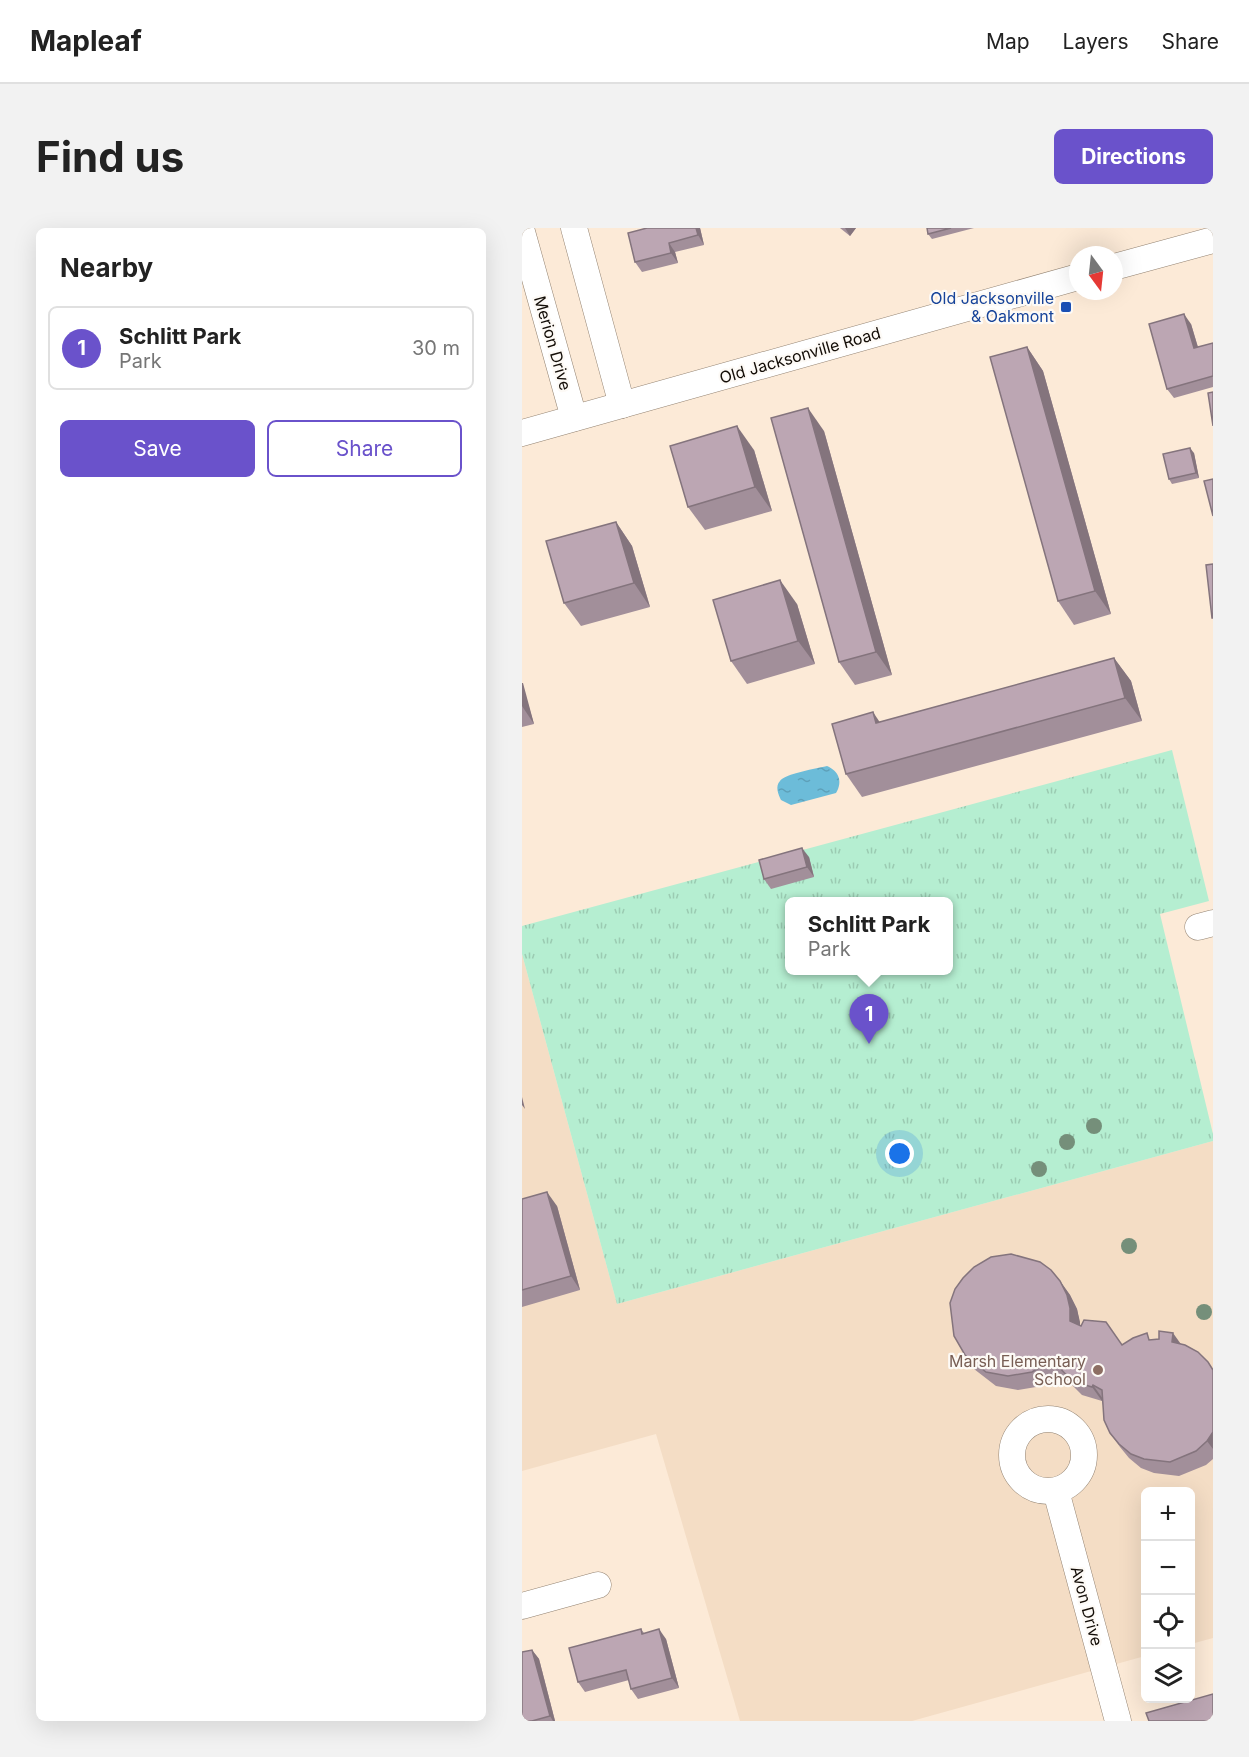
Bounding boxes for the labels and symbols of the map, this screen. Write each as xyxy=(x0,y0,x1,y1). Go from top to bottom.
north arrow xyxy=(1069,246,1123,300)
place label: Old Jacksonville & Oakmont xyxy=(930,288,1054,326)
street label: Merion Drive xyxy=(530,294,576,392)
marker: Old Jacksonville & Oakmont xyxy=(1059,300,1073,314)
street label: Old Jacksonville Road xyxy=(717,322,883,388)
pin: 1 xyxy=(850,994,888,1044)
your location xyxy=(885,1139,914,1168)
place label: Marsh Elementary School xyxy=(949,1351,1086,1389)
marker: Marsh Elementary School xyxy=(1091,1363,1105,1377)
street label: Avon Drive xyxy=(1067,1564,1107,1648)

